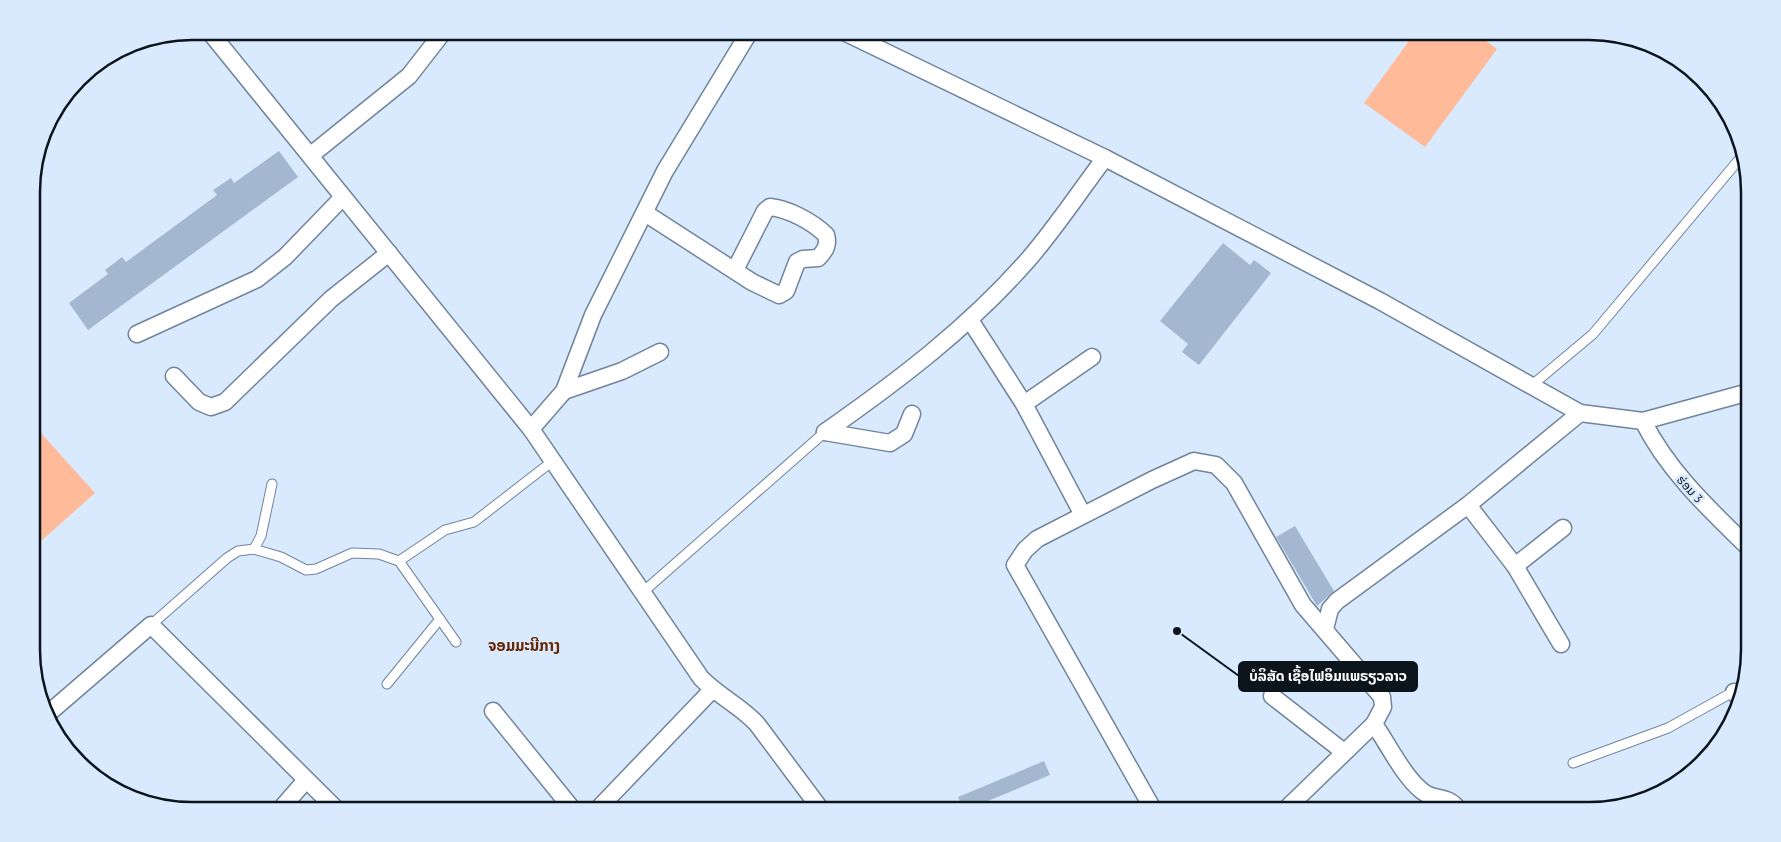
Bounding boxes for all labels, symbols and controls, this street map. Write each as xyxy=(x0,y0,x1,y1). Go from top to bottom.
street label: ຮ່ອມ 3 xyxy=(1674,472,1706,506)
district label: ຈອມມະນີກາງ xyxy=(488,636,560,655)
callout: ບໍລິສັດ ເຊື້ອໄຟອິມແພຣຽວລາວ xyxy=(1239,662,1417,691)
text: ບໍລິສັດ ເຊື້ອໄຟອິມແພຣຽວລາວ xyxy=(1249,664,1407,685)

